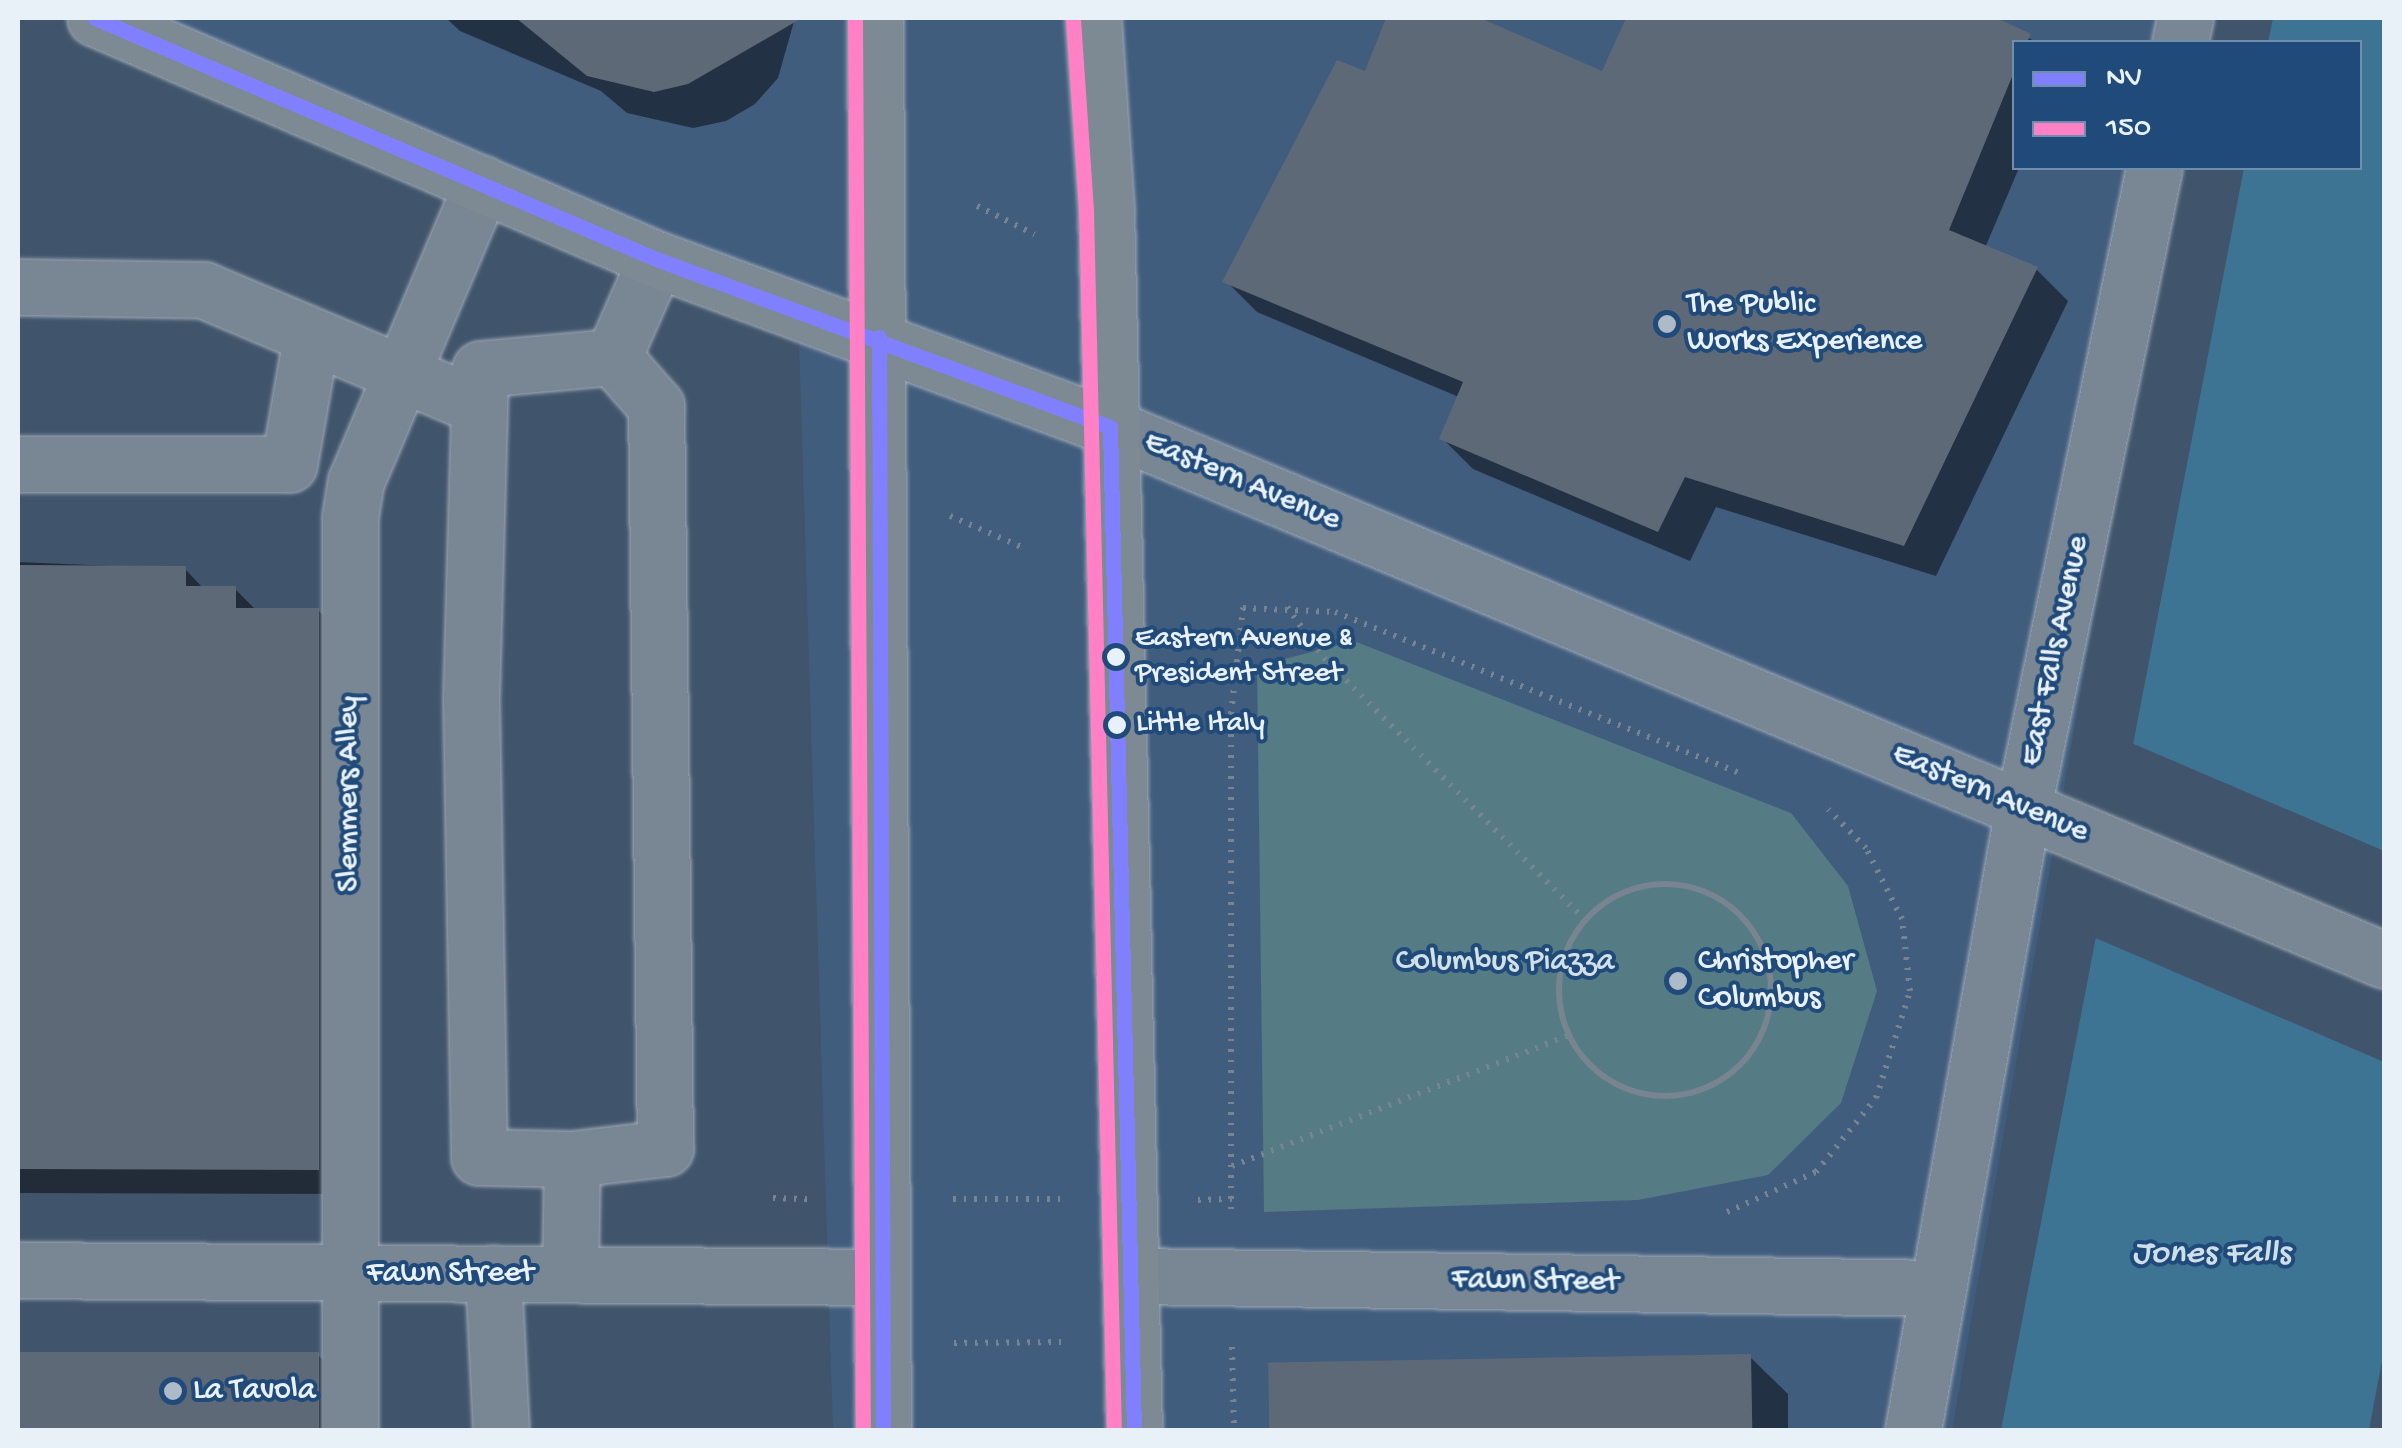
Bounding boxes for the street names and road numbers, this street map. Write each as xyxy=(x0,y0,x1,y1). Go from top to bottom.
street label: Eastern Avenue xyxy=(1138,423,1346,541)
street label: East Falls Avenue xyxy=(2013,533,2099,769)
street label: Slemmers Alley xyxy=(331,696,369,892)
street label: Eastern Avenue xyxy=(1886,735,2094,853)
street label: Fawn Street xyxy=(366,1255,534,1293)
street label: Fawn Street xyxy=(1451,1261,1619,1303)

